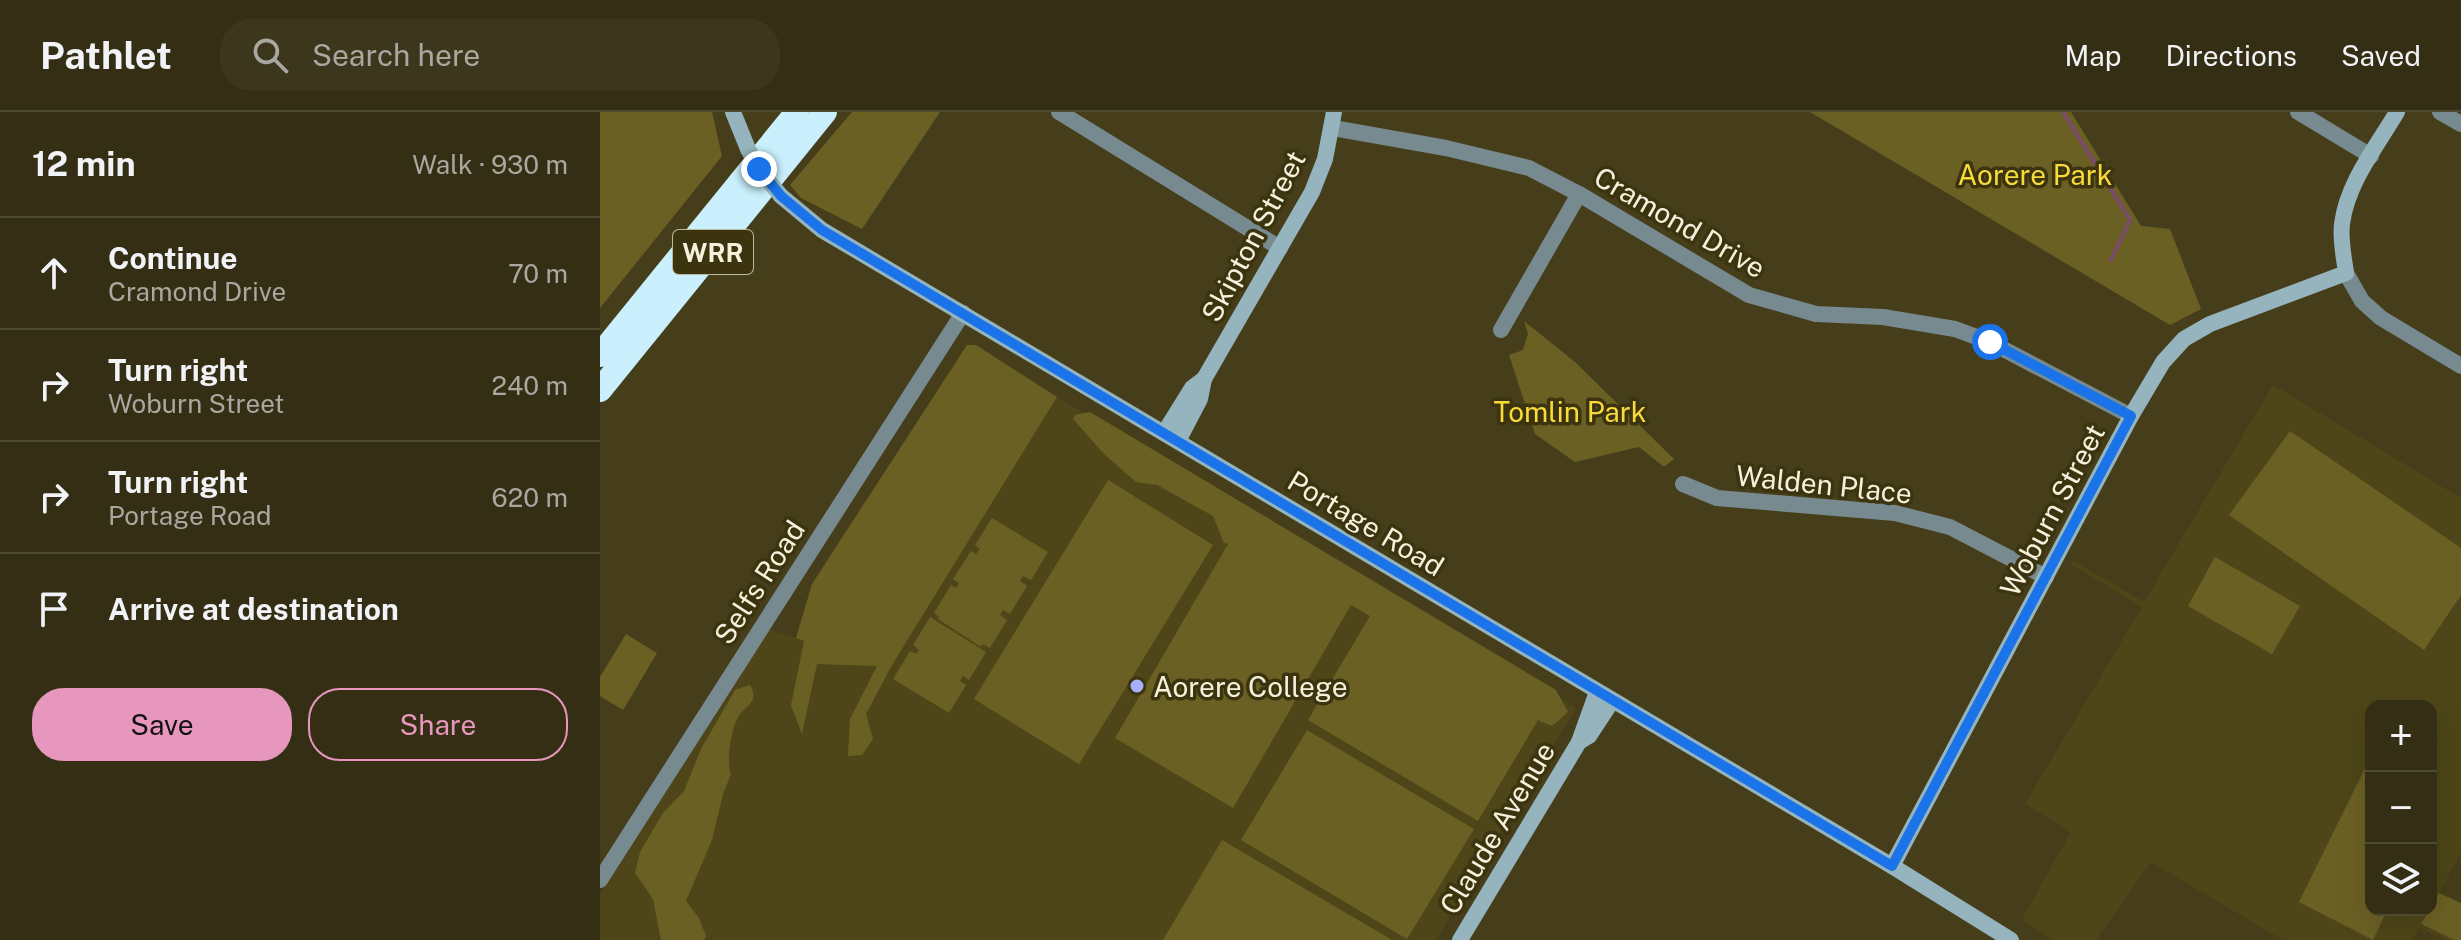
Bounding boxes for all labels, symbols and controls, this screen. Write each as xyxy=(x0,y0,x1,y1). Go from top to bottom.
search box xyxy=(220,19,780,91)
text: Pathlet xyxy=(40,33,172,78)
icon: search xyxy=(248,33,292,77)
text: Search here xyxy=(312,37,480,73)
text: Map xyxy=(2065,39,2121,72)
text: Directions xyxy=(2165,39,2297,72)
text: Saved xyxy=(2341,39,2421,72)
text: 12 min xyxy=(32,144,136,184)
street label: Skipton Street xyxy=(1194,145,1312,327)
text: Walk · 930 m xyxy=(412,149,568,180)
route end xyxy=(741,151,777,187)
park label: Aorere Park xyxy=(1958,158,2112,191)
street label: Cramond Drive xyxy=(1589,160,1771,284)
road number: WRR xyxy=(673,230,753,274)
text: Continue xyxy=(108,240,238,276)
icon: ahead xyxy=(32,251,76,295)
text: 70 m xyxy=(508,258,568,289)
text: Cramond Drive xyxy=(108,276,286,307)
route start xyxy=(1972,324,2008,360)
text: Turn right xyxy=(108,352,248,388)
icon: right xyxy=(32,363,76,407)
text: 240 m xyxy=(491,370,568,401)
text: Woburn Street xyxy=(108,388,284,419)
park label: Tomlin Park xyxy=(1494,395,1646,428)
street label: Woburn Street xyxy=(1993,418,2111,602)
street label: Walden Place xyxy=(1734,458,1914,510)
text: Turn right xyxy=(108,464,248,500)
street label: Portage Road xyxy=(1282,464,1450,582)
icon: right xyxy=(32,475,76,519)
text: 620 m xyxy=(492,482,568,513)
text: Portage Road xyxy=(108,500,271,531)
street label: Selfs Road xyxy=(707,514,811,650)
icon: arrive xyxy=(32,587,76,631)
text: Arrive at destination xyxy=(108,591,399,627)
place label: Aorere College xyxy=(1153,670,1348,703)
marker: Aorere College xyxy=(1128,677,1146,695)
button: Save xyxy=(32,688,292,761)
button: Share xyxy=(308,688,568,761)
map controls xyxy=(2365,700,2437,916)
button: + xyxy=(2365,700,2437,772)
street label: Claude Avenue xyxy=(1433,736,1561,920)
button: − xyxy=(2365,772,2437,844)
button: layers xyxy=(2365,844,2437,916)

